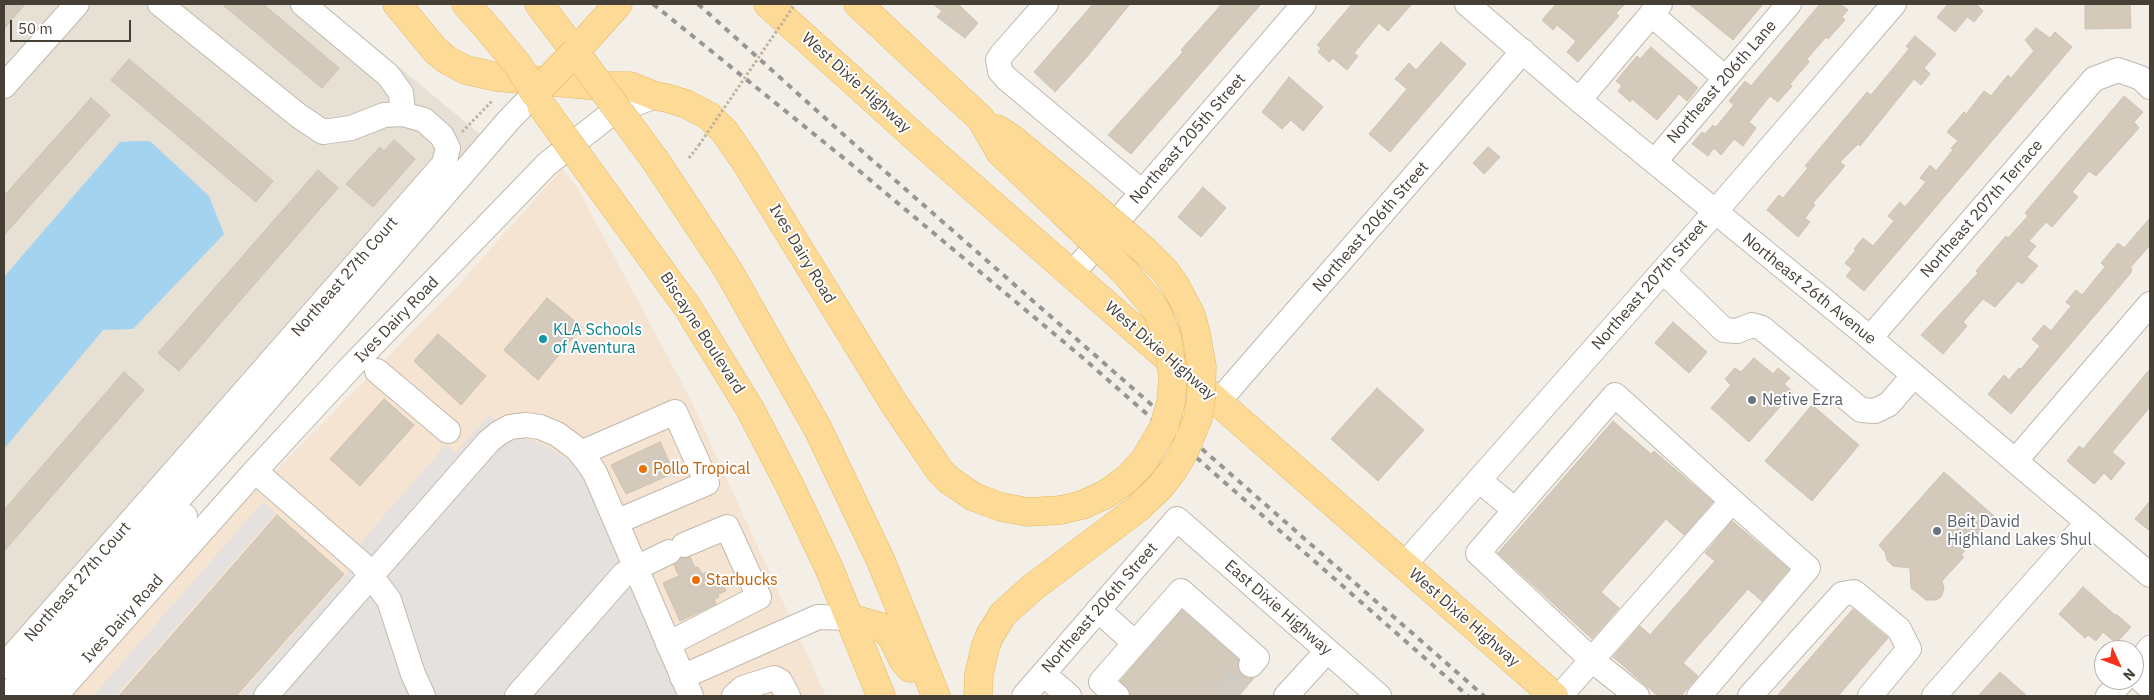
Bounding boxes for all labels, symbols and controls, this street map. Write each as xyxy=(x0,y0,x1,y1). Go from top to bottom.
scale bar xyxy=(12,10,134,42)
street label: Northeast 206th Lane xyxy=(1663,16,1781,148)
text: 50 m xyxy=(18,19,53,38)
street label: West Dixie Highway xyxy=(797,29,915,137)
street label: Northeast 205th Street xyxy=(1126,70,1250,208)
street label: Northeast 207th Terrace xyxy=(1917,136,2047,282)
street label: Northeast 206th Street xyxy=(1309,158,1433,296)
street label: Ives Dairy Road xyxy=(765,201,839,307)
street label: Northeast 27th Court xyxy=(288,213,402,341)
street label: Northeast 207th Street xyxy=(1588,216,1712,354)
street label: Northeast 26th Avenue xyxy=(1738,229,1880,349)
street label: Biscayne Boulevard xyxy=(655,269,749,397)
street label: Ives Dairy Road xyxy=(351,273,443,367)
street label: West Dixie Highway xyxy=(1101,298,1219,404)
place label: KLA Schools of Aventura xyxy=(553,320,642,358)
marker: KLA Schools of Aventura xyxy=(537,333,549,345)
place label: Netive Ezra xyxy=(1762,390,1843,410)
marker: Netive Ezra xyxy=(1746,394,1758,406)
place label: Pollo Tropical xyxy=(653,459,750,479)
marker: Pollo Tropical xyxy=(637,463,649,475)
place label: Beit David Highland Lakes Shul xyxy=(1947,512,2092,550)
street label: Northeast 27th Court xyxy=(21,518,135,646)
marker: Beit David Highland Lakes Shul xyxy=(1931,525,1943,537)
street label: Northeast 206th Street xyxy=(1038,539,1162,677)
street label: East Dixie Highway xyxy=(1220,556,1336,660)
street label: West Dixie Highway xyxy=(1405,565,1523,671)
place label: Starbucks xyxy=(706,570,778,590)
street label: Ives Dairy Road xyxy=(78,571,168,667)
marker: Starbucks xyxy=(690,574,702,586)
north arrow xyxy=(2094,640,2144,690)
text: N xyxy=(2119,665,2139,684)

